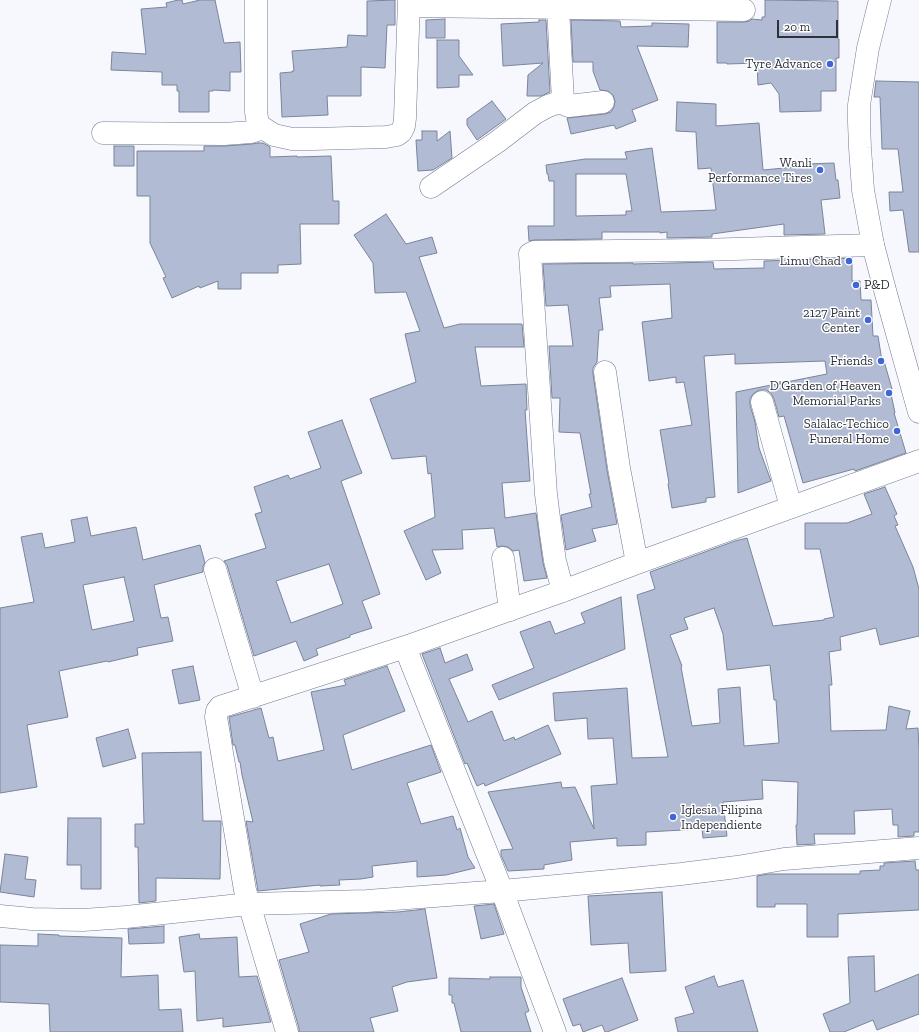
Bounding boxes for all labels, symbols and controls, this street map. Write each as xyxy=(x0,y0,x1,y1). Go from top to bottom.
scale bar xyxy=(779,12,840,38)
text: 20 m xyxy=(784,20,810,34)
place label: Tyre Advance xyxy=(745,56,822,72)
marker: Tyre Advance xyxy=(825,59,835,69)
place label: Wanli Performance Tires xyxy=(708,155,812,186)
marker: Wanli Performance Tires xyxy=(815,165,825,175)
place label: Limu Chad xyxy=(780,253,841,269)
marker: Limu Chad xyxy=(844,256,854,266)
place label: P&D xyxy=(864,277,890,293)
marker: P&D xyxy=(851,280,861,290)
place label: 2127 Paint Center xyxy=(803,305,860,336)
marker: 2127 Paint Center xyxy=(863,315,873,325)
place label: Friends xyxy=(830,353,873,369)
marker: Friends xyxy=(876,356,886,366)
place label: D'Garden of Heaven Memorial Parks xyxy=(770,378,881,409)
marker: D'Garden of Heaven Memorial Parks xyxy=(884,388,894,398)
place label: Salalac-Techico Funeral Home xyxy=(804,416,889,447)
marker: Salalac-Techico Funeral Home xyxy=(892,426,902,436)
place label: Iglesia Filipina Independiente xyxy=(681,802,763,833)
marker: Iglesia Filipina Independiente xyxy=(668,812,678,822)

